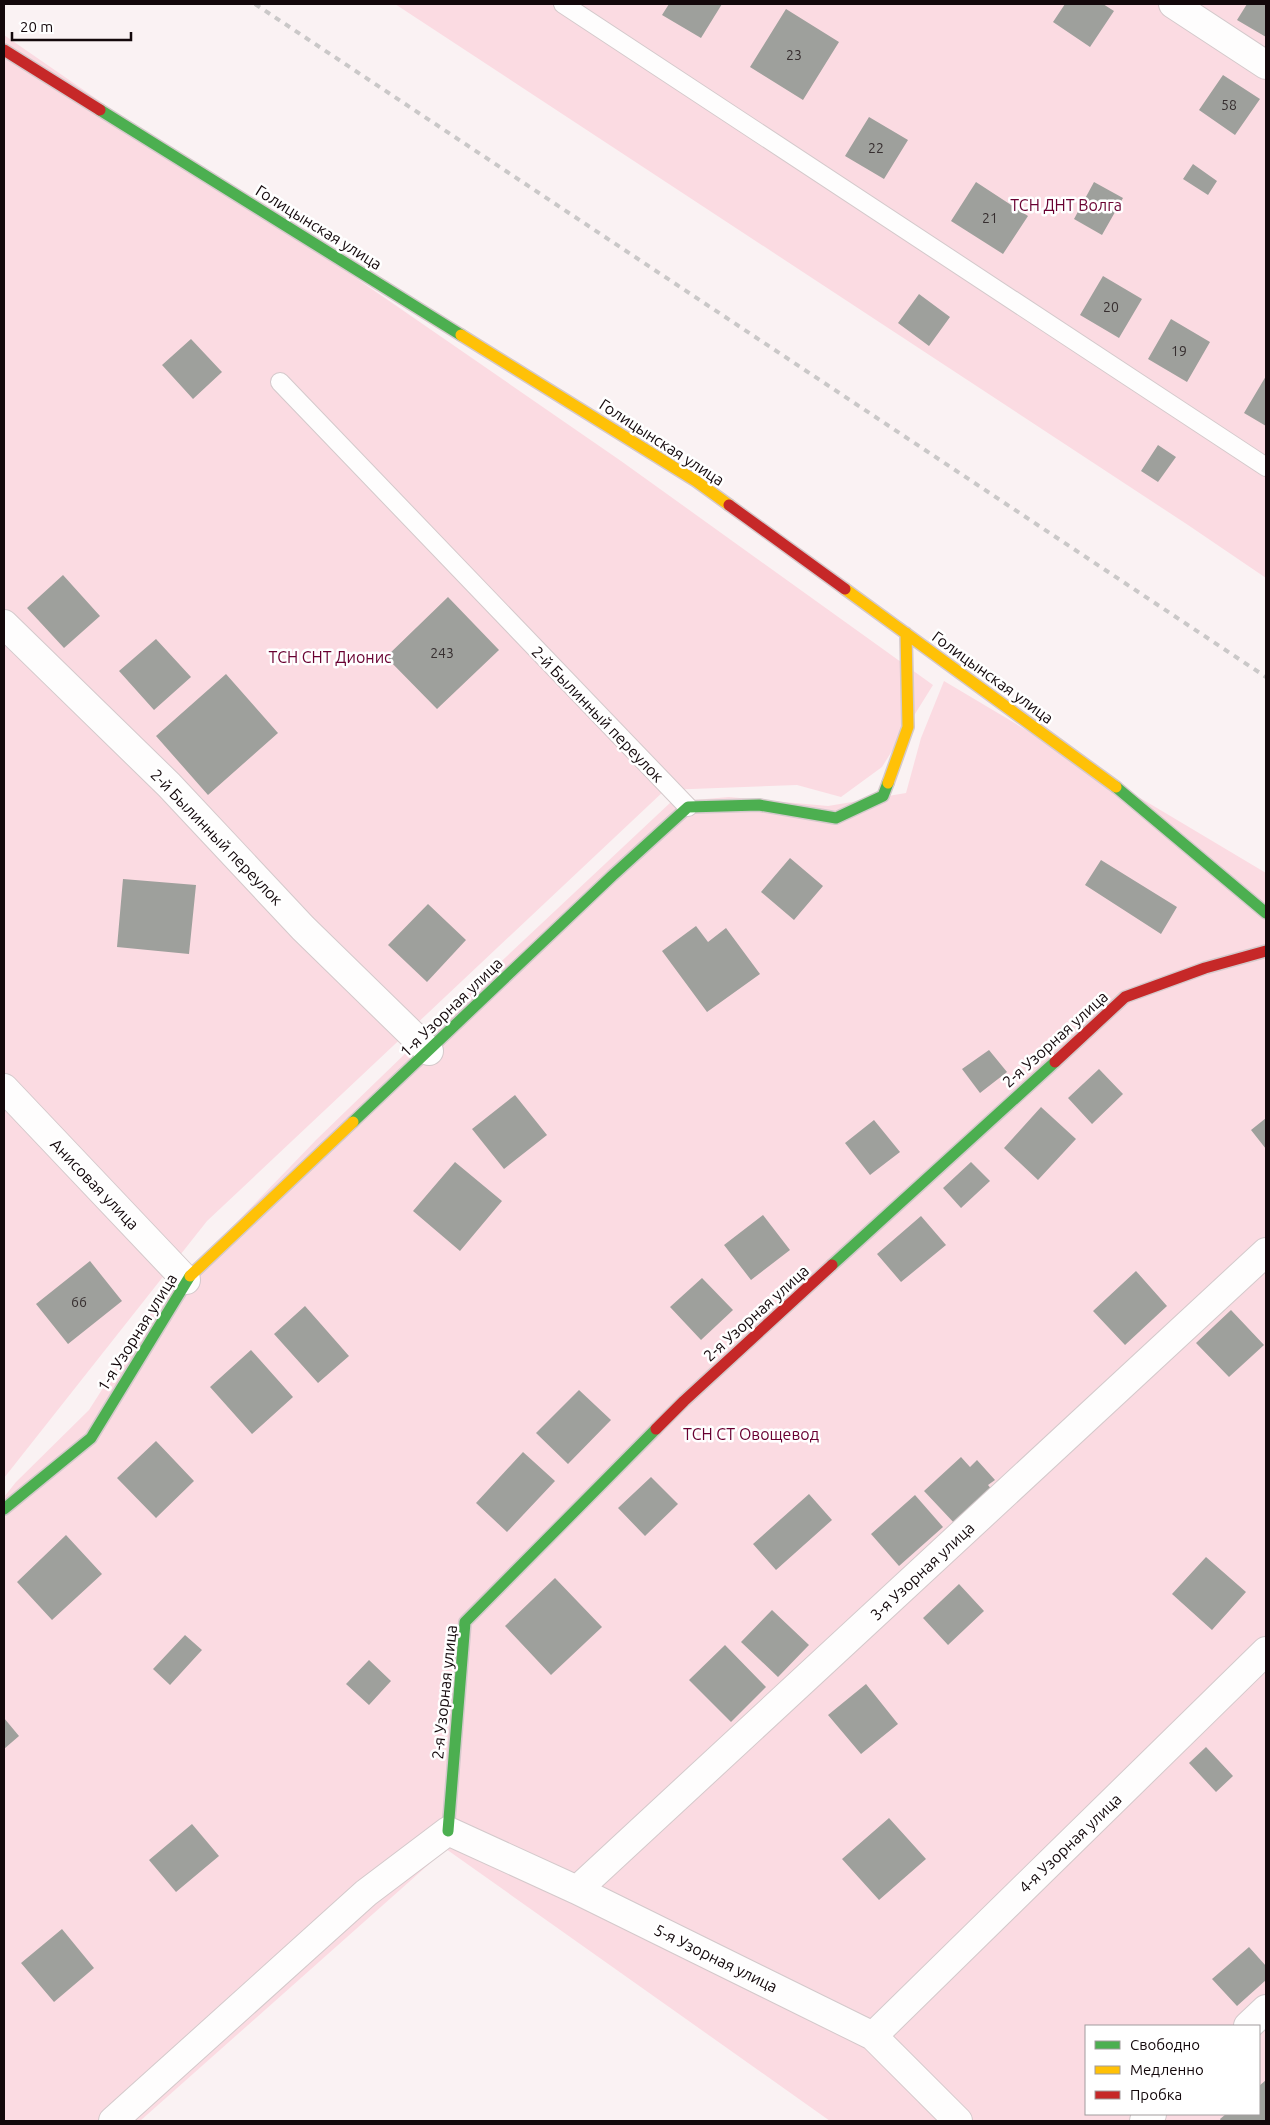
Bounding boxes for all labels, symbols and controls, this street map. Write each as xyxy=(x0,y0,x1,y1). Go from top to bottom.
scale bar xyxy=(12,10,131,42)
text: 20 m xyxy=(20,18,53,35)
house number: 23 xyxy=(786,47,802,63)
house number: 58 xyxy=(1221,97,1237,113)
house number: 22 xyxy=(868,140,884,156)
street label: Голицынская улица xyxy=(253,181,385,273)
park label: ТСН ДНТ Волга xyxy=(1010,196,1122,214)
house number: 21 xyxy=(982,210,998,226)
house number: 20 xyxy=(1103,299,1119,315)
house number: 19 xyxy=(1171,343,1187,359)
street label: Голицынская улица xyxy=(596,395,728,489)
street label: Голицынская улица xyxy=(929,627,1057,727)
street label: 2-й Былинный переулок xyxy=(528,642,668,786)
house number: 243 xyxy=(430,645,454,661)
park label: ТСН СНТ Дионис xyxy=(268,648,392,666)
street label: 2-й Былинный переулок xyxy=(147,765,287,909)
street label: 1-я Узорная улица xyxy=(396,954,506,1060)
street label: 2-я Узорная улица xyxy=(999,987,1111,1091)
street label: Анисовая улица xyxy=(47,1135,143,1233)
street label: 2-я Узорная улица xyxy=(700,1261,812,1365)
street label: 1-я Узорная улица xyxy=(94,1270,180,1394)
house number: 66 xyxy=(71,1294,87,1310)
park label: ТСН СТ Овощевод xyxy=(683,1425,819,1443)
street label: 3-я Узорная улица xyxy=(867,1518,977,1624)
street label: 2-я Узорная улица xyxy=(428,1624,460,1760)
street label: 4-я Узорная улица xyxy=(1015,1790,1125,1896)
street label: 5-я Узорная улица xyxy=(651,1920,781,1996)
legend xyxy=(1085,2025,1260,2115)
text: Свободно xyxy=(1130,2036,1200,2053)
text: Медленно xyxy=(1130,2061,1204,2078)
text: Пробка xyxy=(1130,2086,1182,2103)

